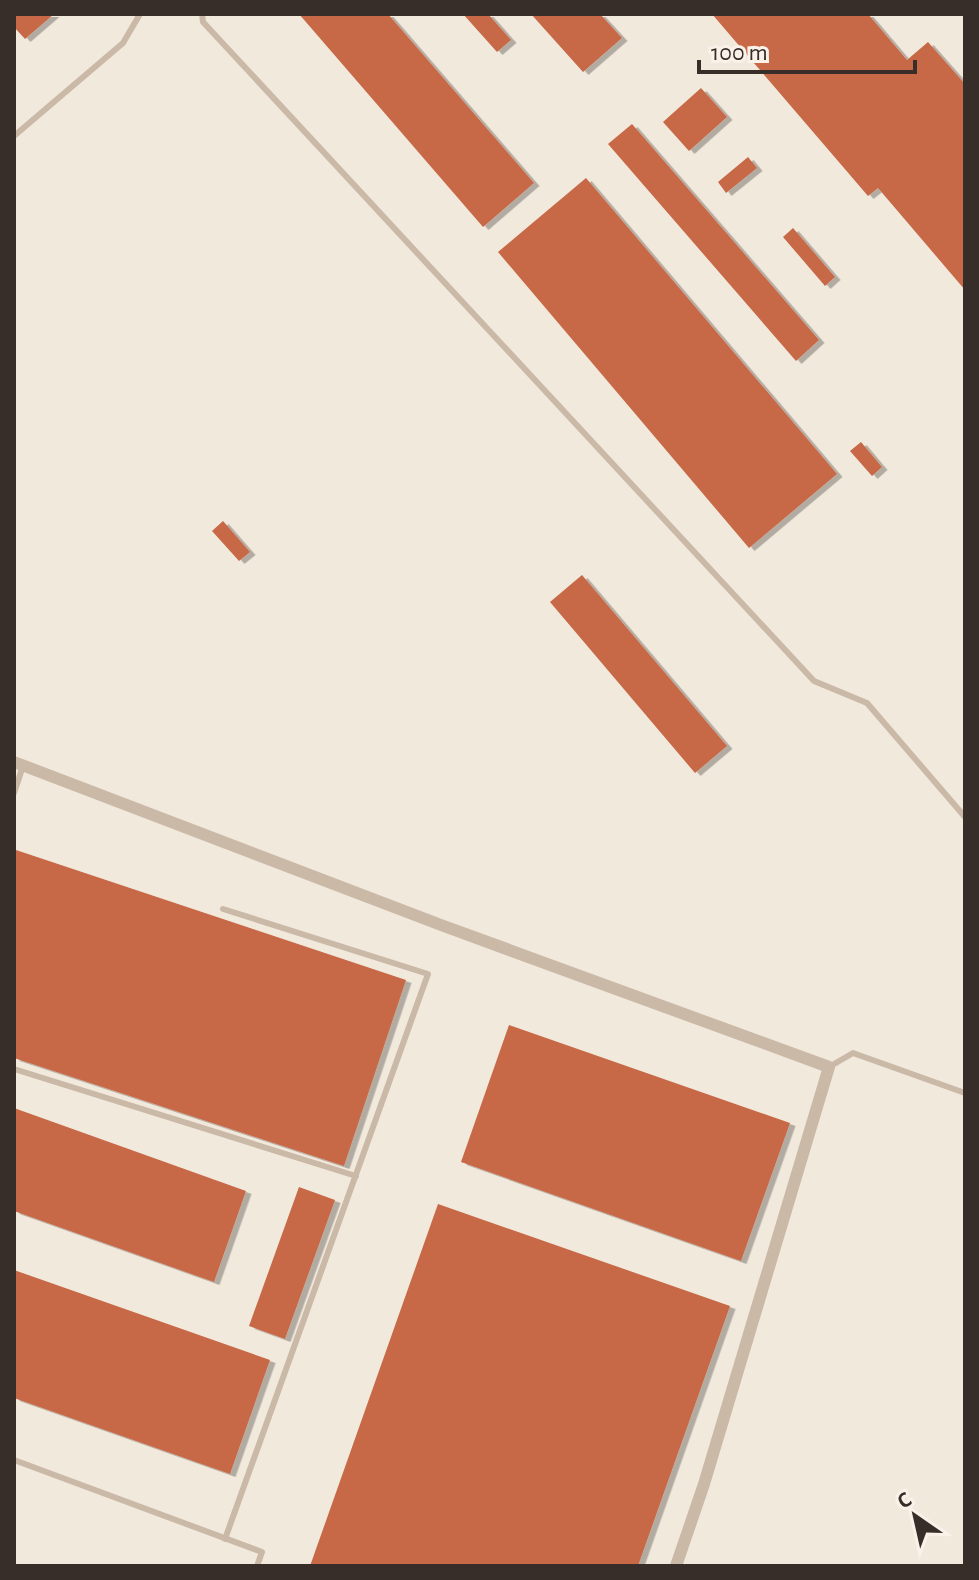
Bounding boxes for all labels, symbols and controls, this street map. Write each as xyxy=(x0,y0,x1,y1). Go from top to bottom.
scale bar xyxy=(699,24,915,74)
text: 100 m xyxy=(711,41,768,65)
north arrow xyxy=(875,1476,955,1556)
text: С xyxy=(893,1488,916,1513)

